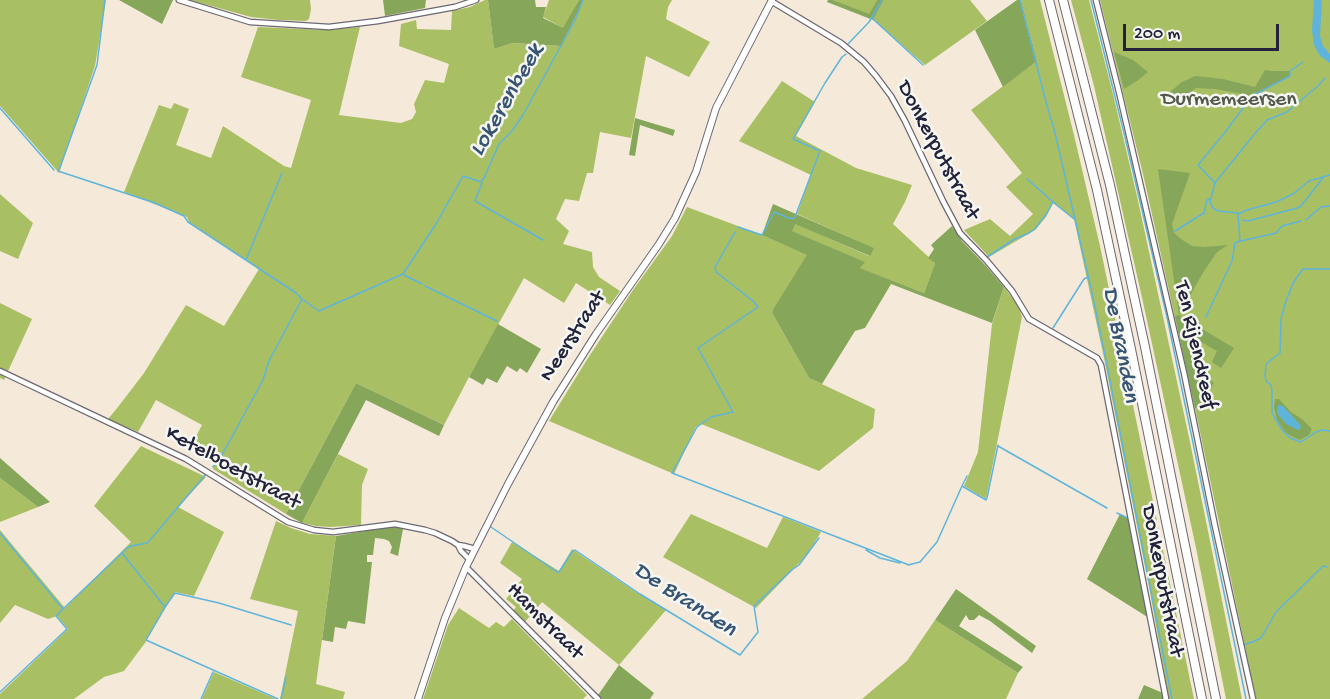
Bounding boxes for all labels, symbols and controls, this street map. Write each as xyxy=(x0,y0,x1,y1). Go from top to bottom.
scale bar xyxy=(1126,12,1282,50)
text: 200 m xyxy=(1134,24,1180,45)
water label: Lokerenbeek xyxy=(464,40,552,162)
street label: Donkerputstraat xyxy=(889,77,985,225)
park label: Durmemeersen xyxy=(1161,88,1297,114)
street label: Ten Rijendreef xyxy=(1167,279,1221,411)
water label: De Branden xyxy=(1094,285,1144,405)
street label: Neerstraat xyxy=(535,287,613,387)
street label: Ketelboetstraat xyxy=(160,421,304,517)
street label: Donkerputstraat xyxy=(1133,503,1189,659)
water label: De Branden xyxy=(627,557,741,645)
street label: Hamstraat xyxy=(500,578,588,666)

